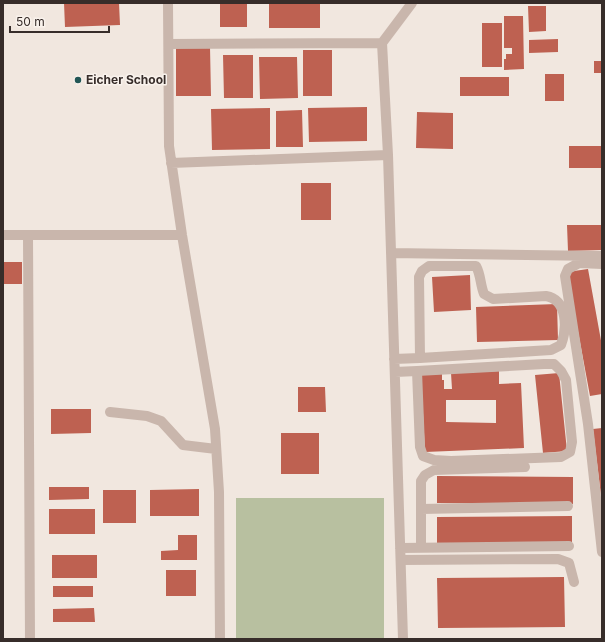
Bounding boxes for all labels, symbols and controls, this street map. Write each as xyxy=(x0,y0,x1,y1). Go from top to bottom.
scale bar xyxy=(10,8,109,34)
text: 50 m xyxy=(16,14,45,29)
place label: Eicher School xyxy=(86,72,166,87)
marker: Eicher School xyxy=(73,75,83,85)

